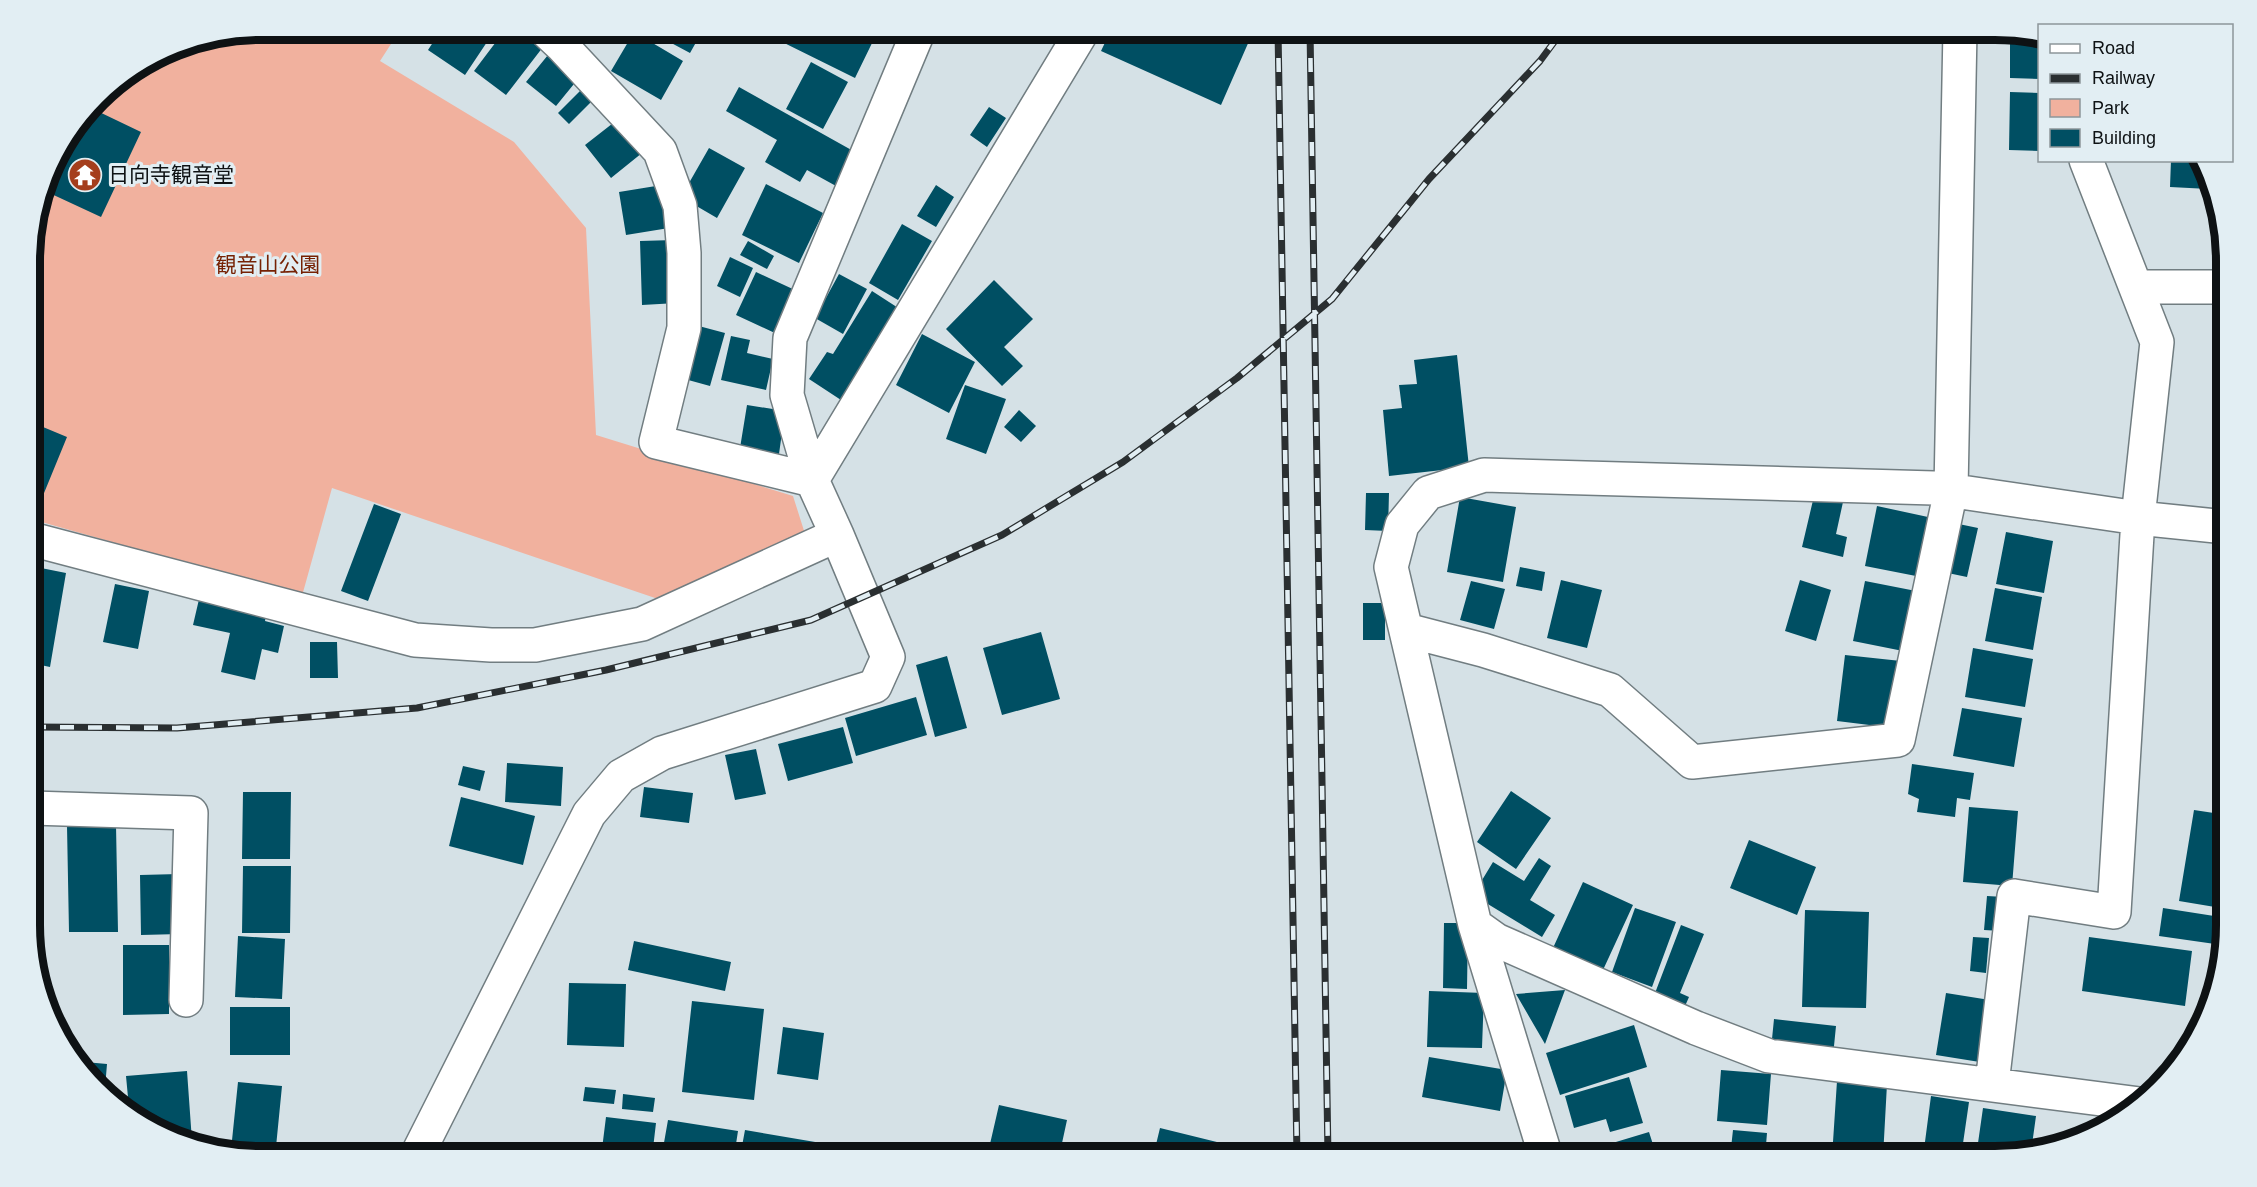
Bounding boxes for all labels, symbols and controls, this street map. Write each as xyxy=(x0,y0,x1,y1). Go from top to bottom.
legend xyxy=(2038,24,2233,162)
text: Road xyxy=(2092,38,2135,58)
text: Railway xyxy=(2092,68,2155,88)
text: Park xyxy=(2092,98,2130,118)
text: Building xyxy=(2092,128,2156,148)
temple icon: 日向寺観音堂 xyxy=(67,157,103,193)
place label: 日向寺観音堂 xyxy=(108,163,234,186)
park label: 観音山公園 xyxy=(216,253,321,276)

